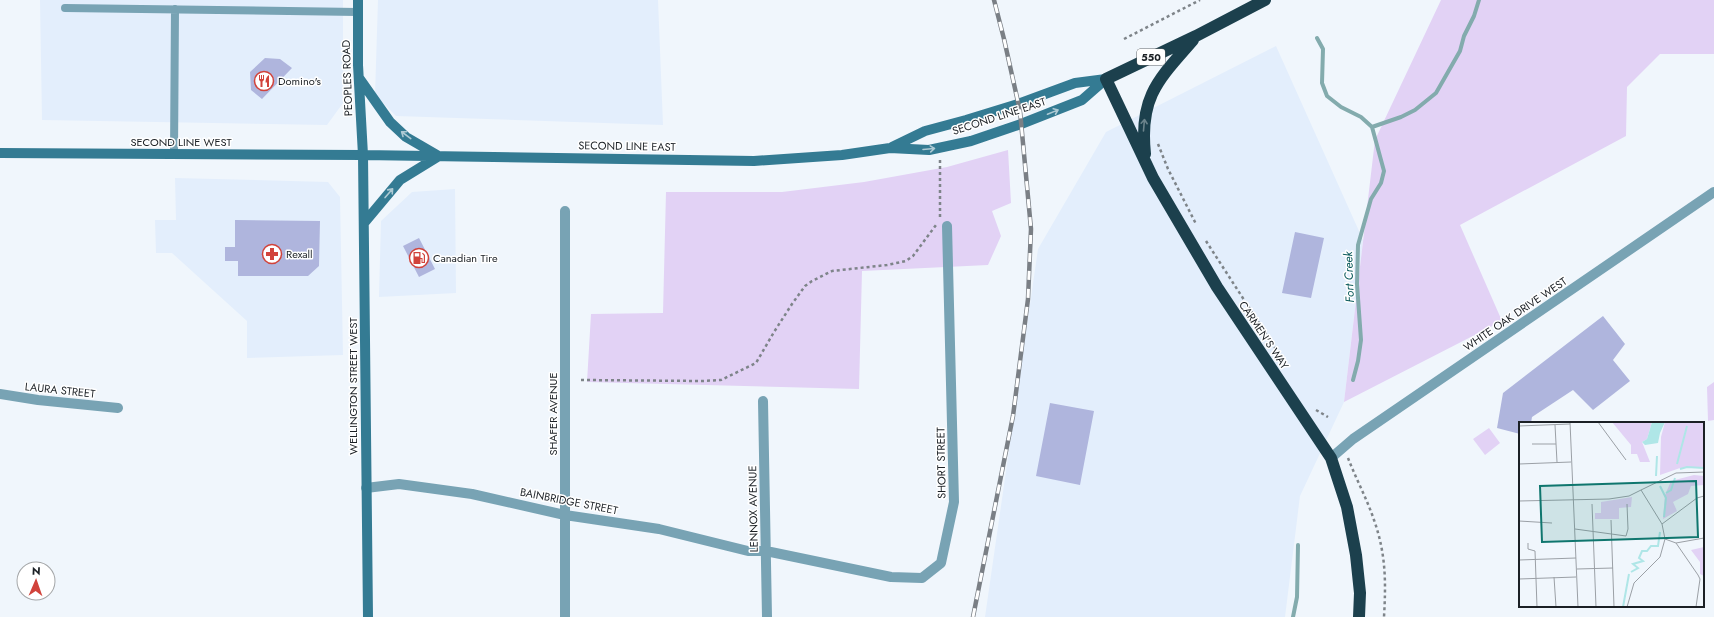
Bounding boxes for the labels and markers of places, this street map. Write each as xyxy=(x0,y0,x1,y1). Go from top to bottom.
restaurant icon: Domino's xyxy=(253,70,275,92)
place label: Domino's xyxy=(278,73,321,89)
pharmacy icon: Rexall xyxy=(261,243,283,265)
place label: Rexall xyxy=(286,246,313,262)
fuel station icon: Canadian Tire xyxy=(408,247,430,269)
place label: Canadian Tire xyxy=(433,250,498,266)

